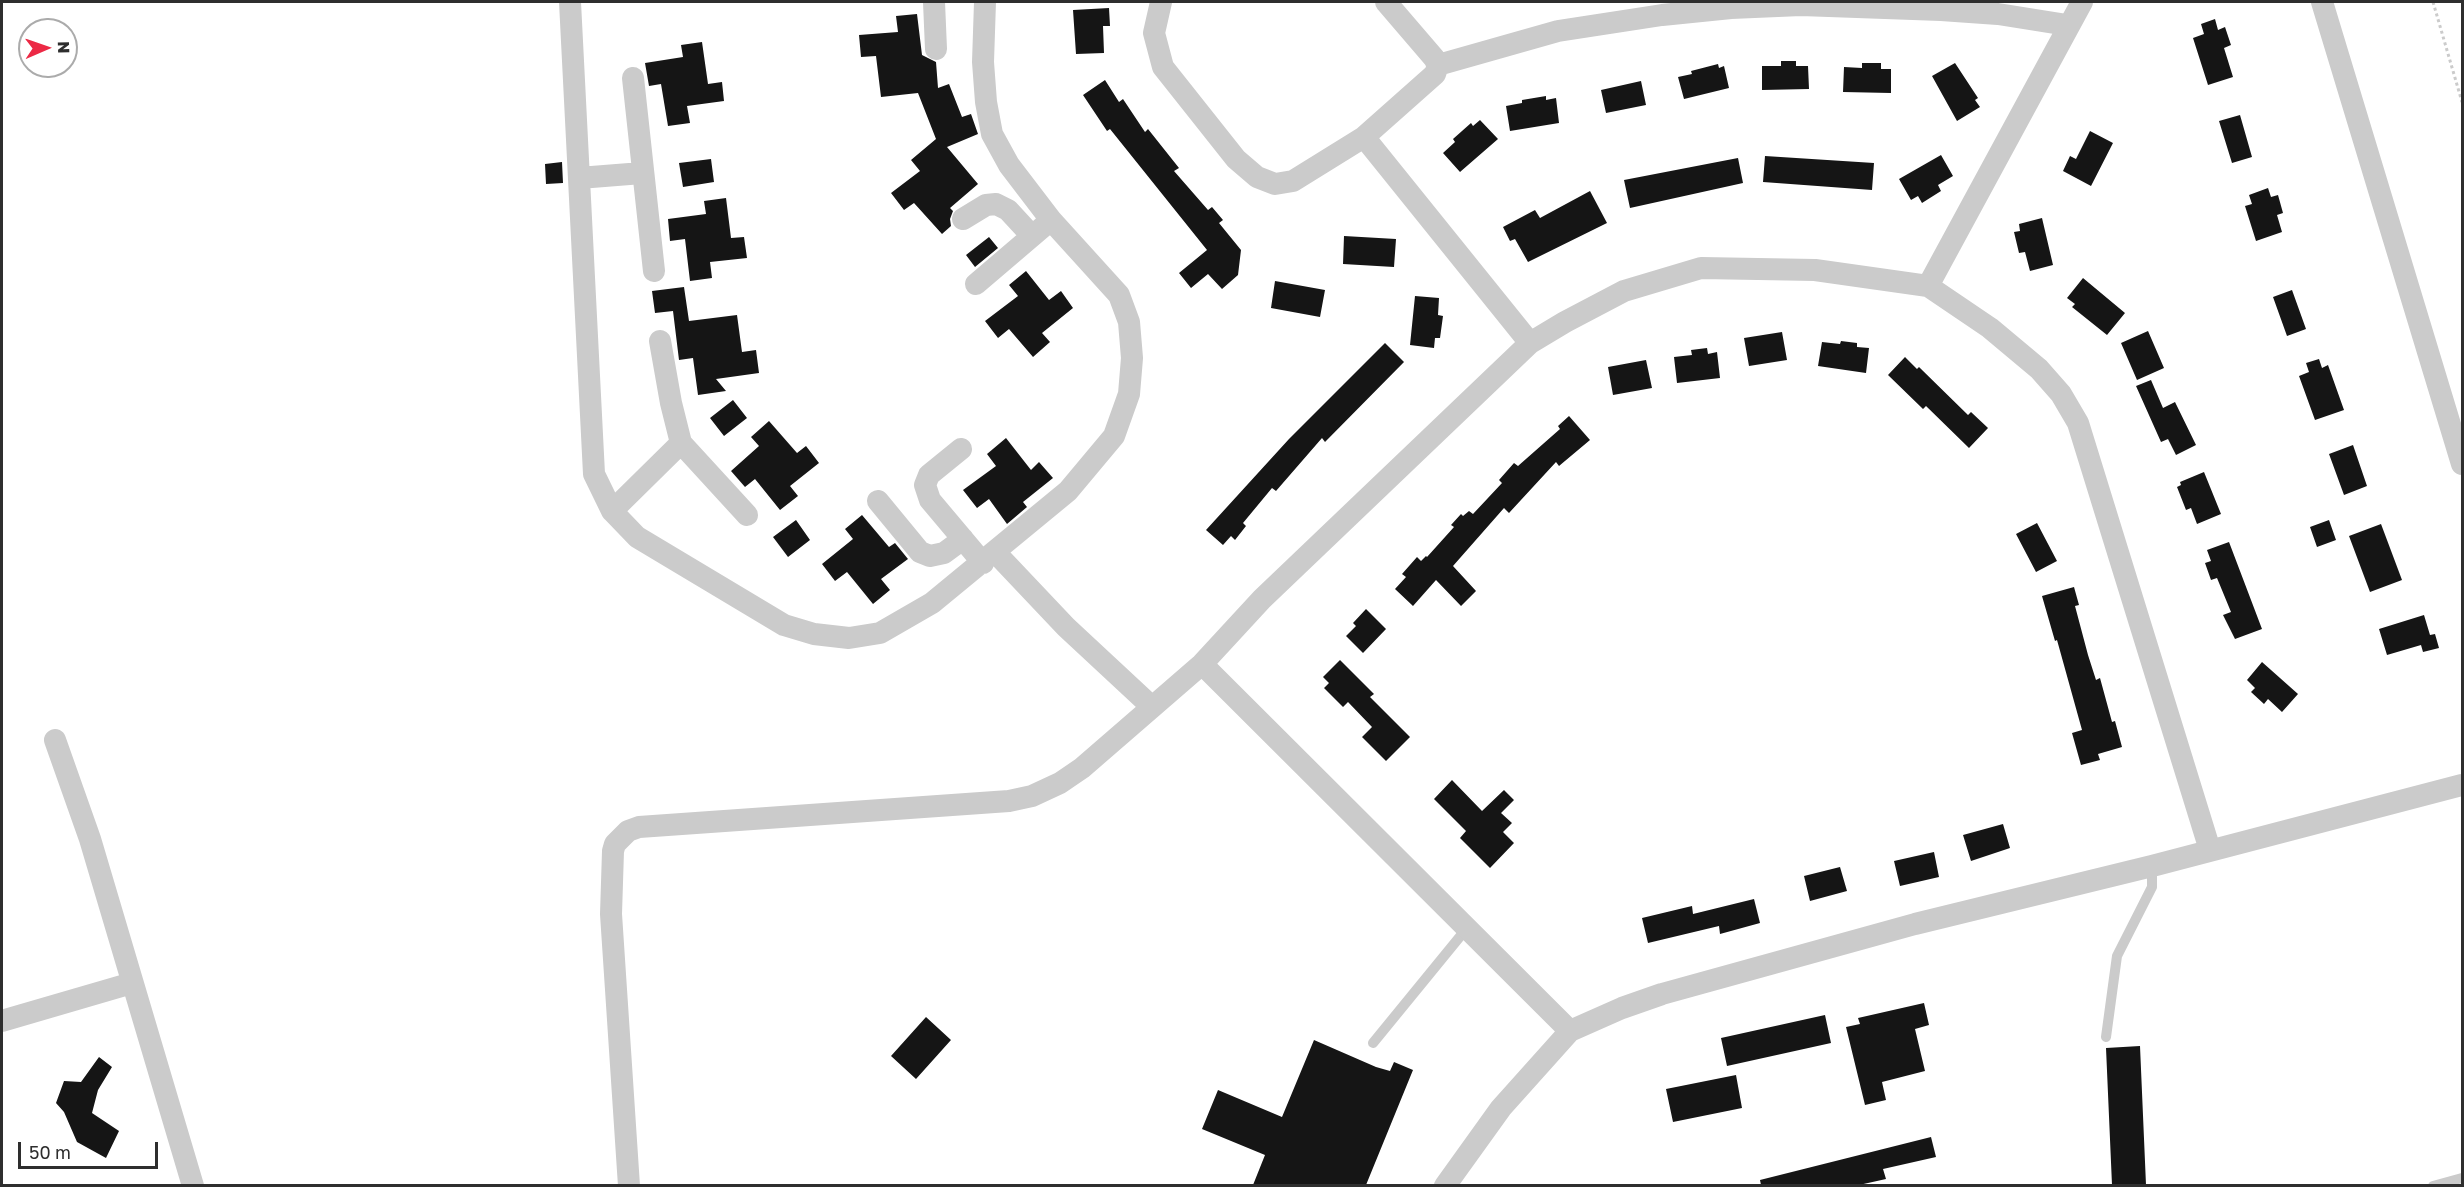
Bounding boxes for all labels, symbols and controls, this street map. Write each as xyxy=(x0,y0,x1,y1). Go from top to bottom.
north arrow xyxy=(18,18,78,78)
text: N xyxy=(54,41,74,54)
scale bar xyxy=(21,1130,160,1168)
text: 50 m xyxy=(29,1141,71,1163)

